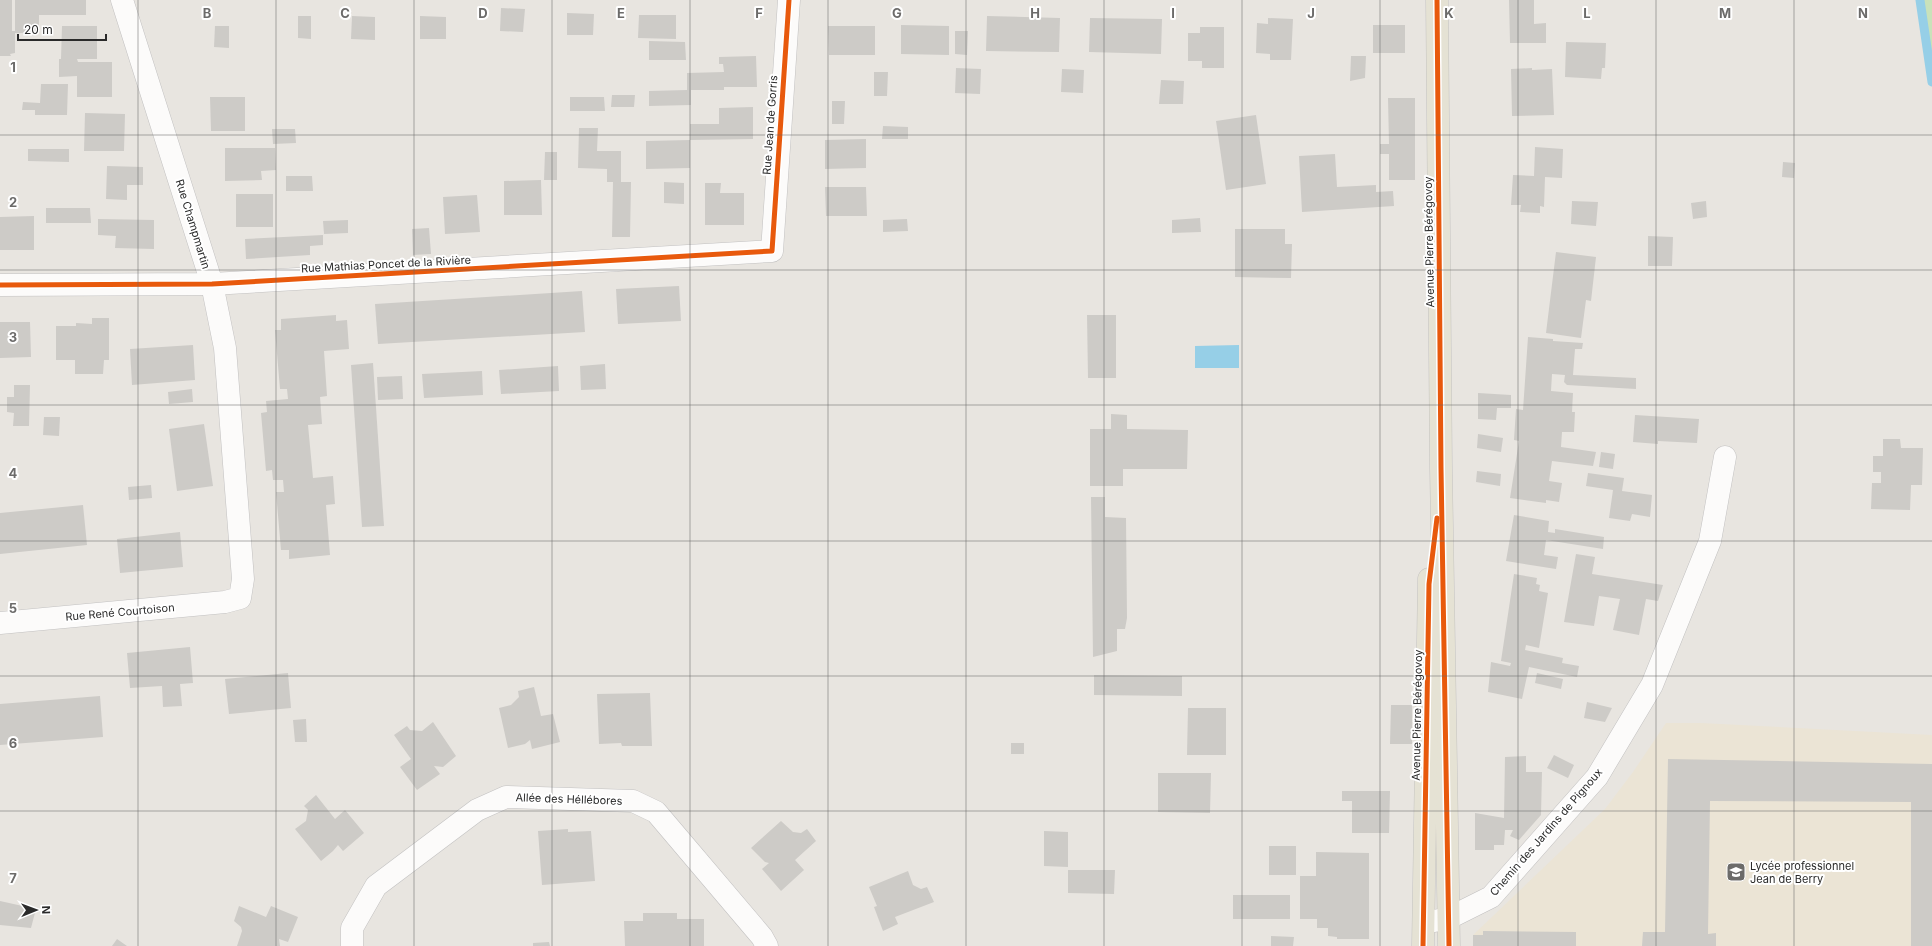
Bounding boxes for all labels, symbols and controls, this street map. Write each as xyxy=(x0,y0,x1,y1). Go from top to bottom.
text: B xyxy=(203,5,212,21)
text: C xyxy=(340,5,350,21)
text: D xyxy=(478,5,488,21)
text: E xyxy=(617,5,625,21)
text: F xyxy=(755,5,763,21)
text: G xyxy=(892,5,902,21)
text: H xyxy=(1030,5,1040,21)
text: I xyxy=(1171,5,1175,21)
text: J xyxy=(1307,5,1315,21)
text: K xyxy=(1444,5,1454,21)
text: L xyxy=(1583,5,1591,21)
text: M xyxy=(1719,5,1731,21)
text: N xyxy=(1858,5,1868,21)
scale bar xyxy=(18,16,106,42)
text: 20 m xyxy=(24,22,53,37)
text: 1 xyxy=(10,59,16,75)
street label: Rue Jean de Gorris xyxy=(760,75,780,175)
street label: Avenue Pierre Bérégovoy xyxy=(1421,176,1437,308)
street label: Rue Champmartin xyxy=(173,177,213,271)
text: 2 xyxy=(9,194,17,210)
street label: Rue Mathias Poncet de la Rivière xyxy=(301,253,471,275)
text: 3 xyxy=(9,329,17,345)
text: 4 xyxy=(9,465,18,481)
text: 5 xyxy=(9,600,17,616)
street label: Rue René Courtoison xyxy=(65,600,175,624)
street label: Avenue Pierre Bérégovoy xyxy=(1409,649,1425,781)
text: 6 xyxy=(9,735,17,751)
street label: Chemin des Jardins de Pignoux xyxy=(1487,765,1605,899)
street label: Allée des Héllébores xyxy=(515,790,623,808)
place label: Lycée professionnel Jean de Berry xyxy=(1750,859,1854,886)
school or university icon: Lycée professionnel Jean de Berry xyxy=(1725,861,1747,883)
text: 7 xyxy=(9,870,17,886)
north arrow xyxy=(16,890,56,930)
text: N xyxy=(39,906,53,914)

